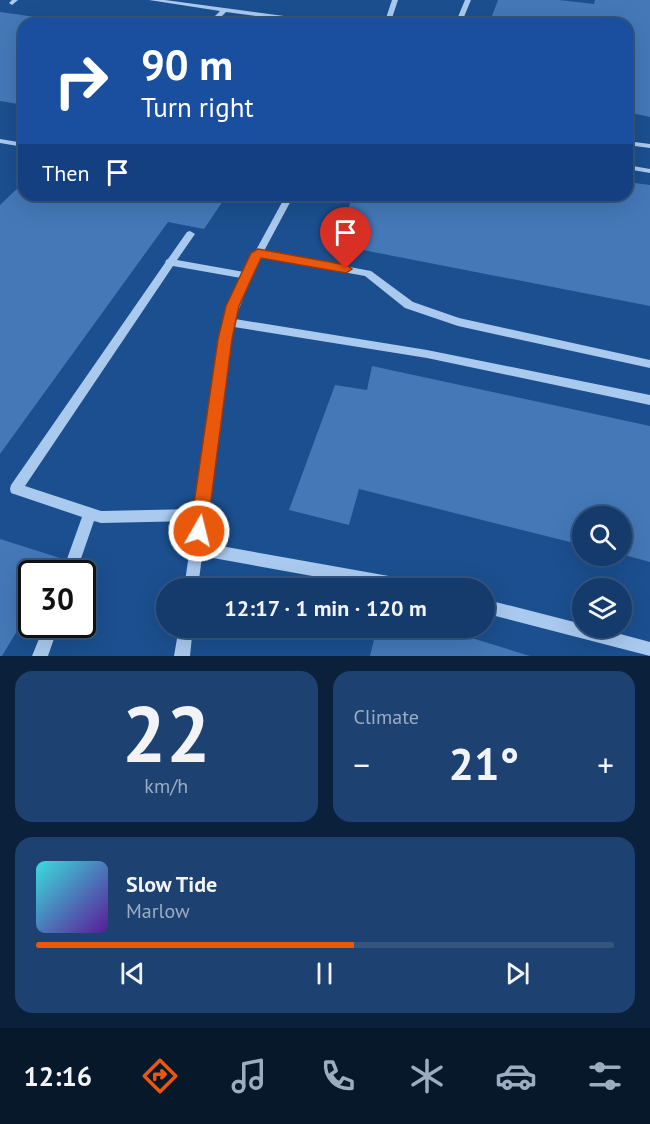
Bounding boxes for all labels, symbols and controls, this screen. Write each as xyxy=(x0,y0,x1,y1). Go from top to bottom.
text: 90 m xyxy=(141,37,233,92)
icon: right xyxy=(42,42,120,120)
text: Turn right xyxy=(141,90,254,124)
icon: arrive xyxy=(101,156,134,189)
text: Then xyxy=(42,159,89,187)
pin xyxy=(320,207,371,269)
icon: arrive xyxy=(329,216,362,249)
position arrow xyxy=(167,499,231,563)
map controls xyxy=(572,506,632,638)
button: search xyxy=(572,506,632,566)
speed limit sign: 30 xyxy=(18,560,96,638)
button: layers xyxy=(572,578,632,638)
text: 12:17 · 1 min · 120 m xyxy=(224,594,427,622)
text: 22 xyxy=(122,683,210,784)
text: Climate xyxy=(354,704,419,730)
text: 21° xyxy=(448,734,519,792)
text: − xyxy=(354,743,370,786)
text: + xyxy=(597,743,614,786)
text: km/h xyxy=(144,773,188,799)
text: Slow Tide xyxy=(126,870,217,898)
text: Marlow xyxy=(126,898,190,924)
icon: previous xyxy=(116,957,149,990)
icon: pause xyxy=(308,957,341,990)
icon: next xyxy=(501,957,534,990)
icon: directions xyxy=(139,1055,181,1097)
icon: music xyxy=(228,1055,270,1097)
icon: phone xyxy=(317,1055,359,1097)
icon: climate xyxy=(406,1055,448,1097)
icon: car xyxy=(495,1055,537,1097)
icon: filters xyxy=(584,1055,626,1097)
text: 12:16 xyxy=(24,1059,92,1093)

